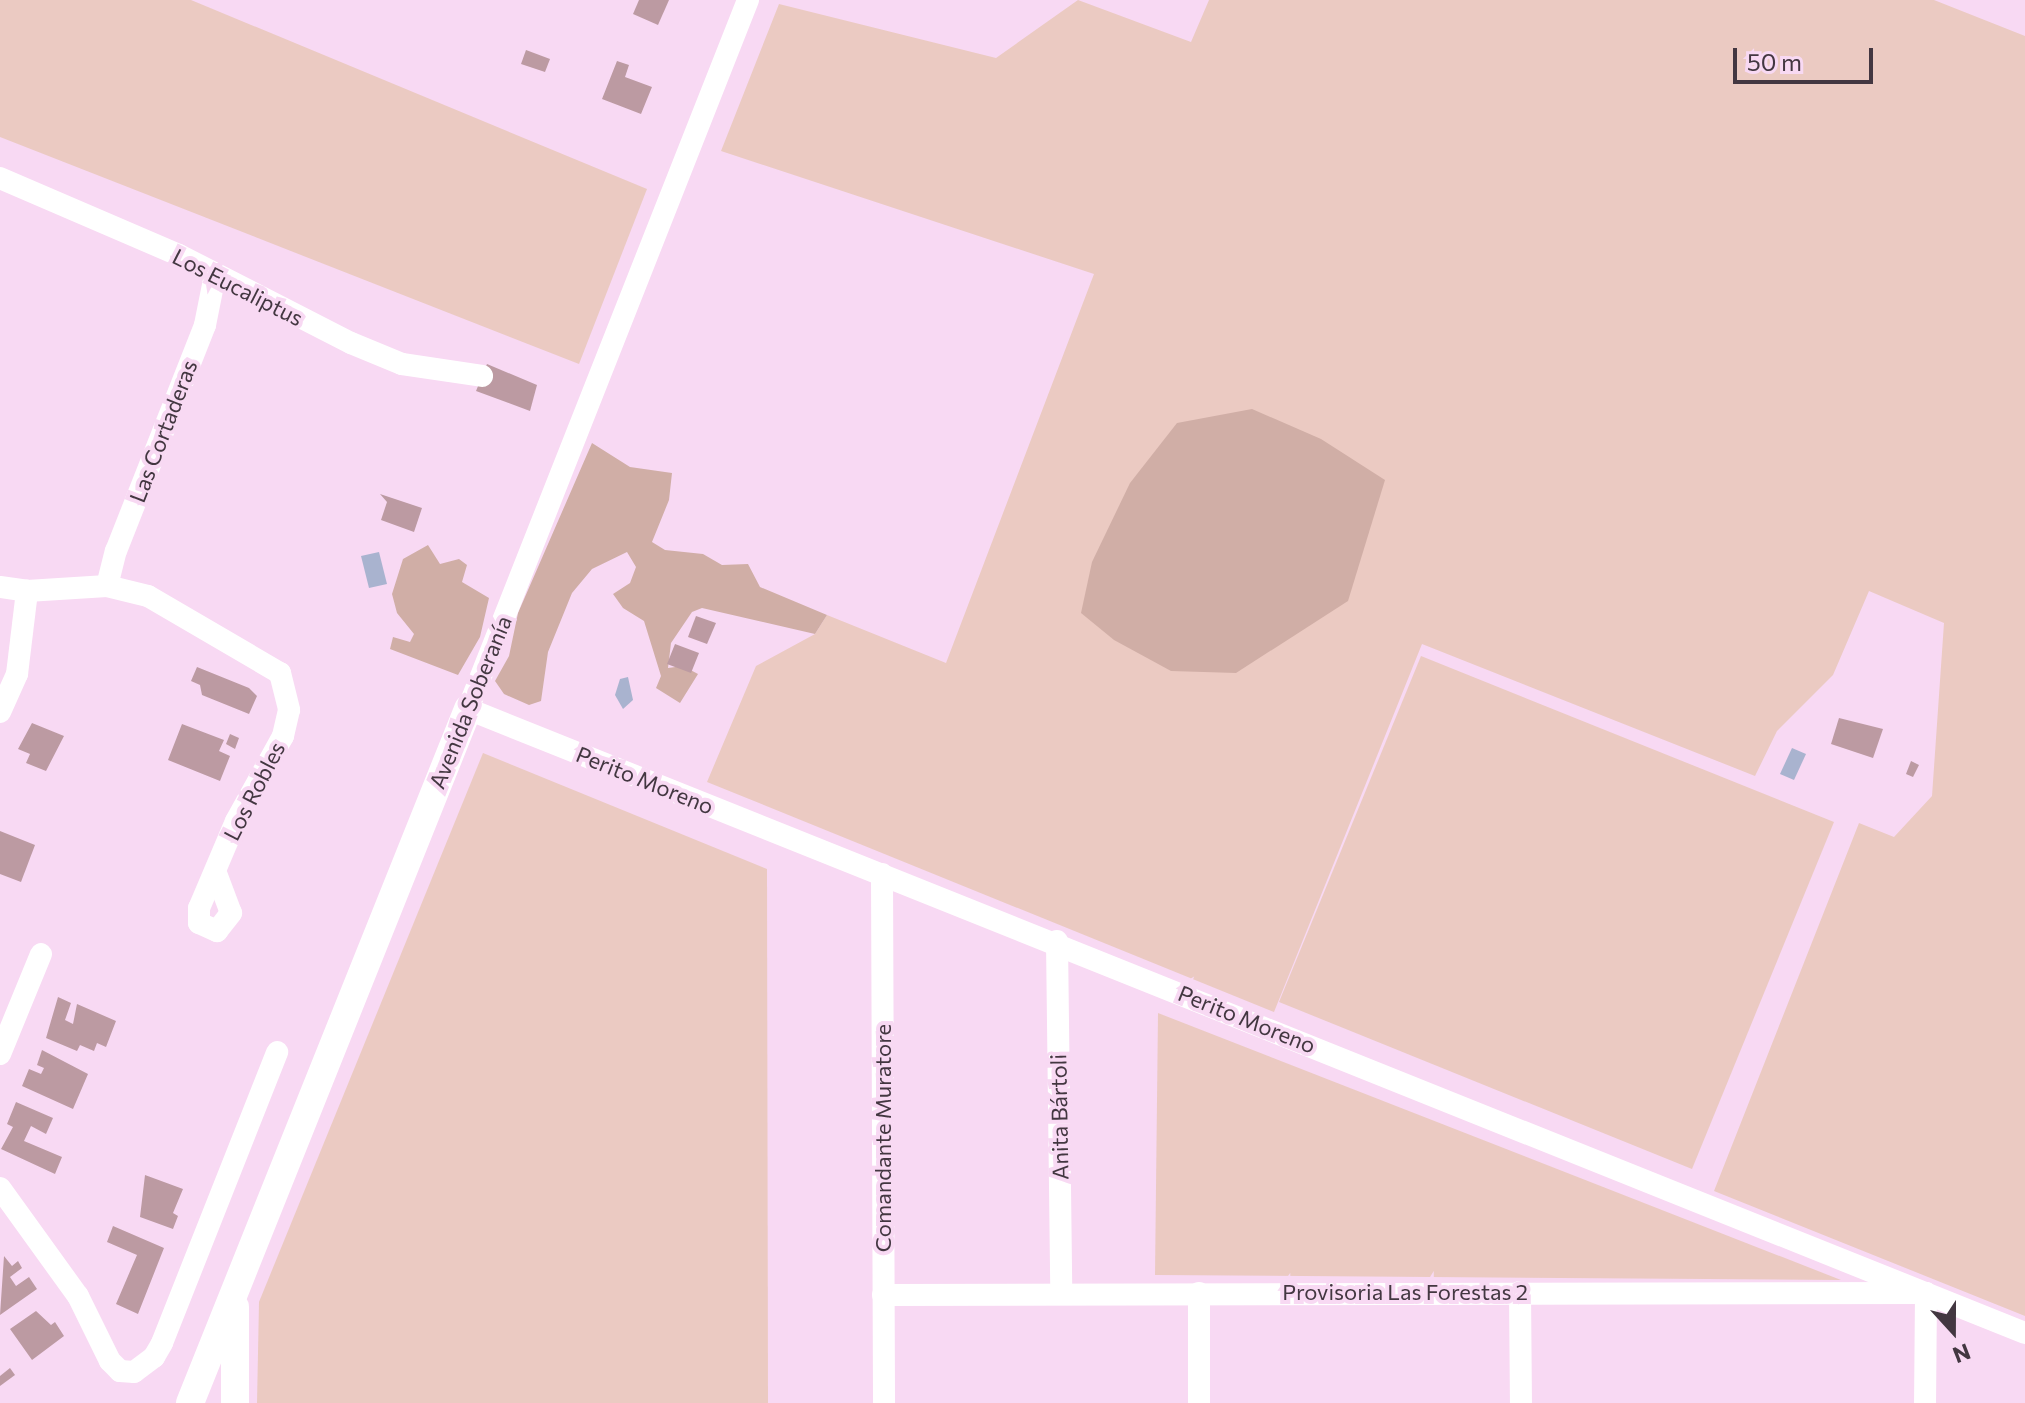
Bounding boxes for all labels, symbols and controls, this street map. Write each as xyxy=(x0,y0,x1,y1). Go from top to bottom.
scale bar xyxy=(1737,32,1877,82)
text: 50 m xyxy=(1747,47,1802,76)
street label: Los Eucaliptus xyxy=(168,243,308,331)
street label: Las Cortaderas xyxy=(124,356,202,506)
street label: Avenida Soberanía xyxy=(423,612,517,792)
street label: Los Robles xyxy=(218,737,290,845)
street label: Perito Moreno xyxy=(573,740,717,820)
street label: Perito Moreno xyxy=(1175,979,1319,1059)
street label: Comandante Muratore xyxy=(870,1024,896,1252)
street label: Anita Bártoli xyxy=(1045,1054,1073,1180)
street label: Provisoria Las Forestas 2 xyxy=(1282,1279,1528,1305)
north arrow xyxy=(1913,1291,1993,1371)
text: N xyxy=(1949,1338,1974,1369)

